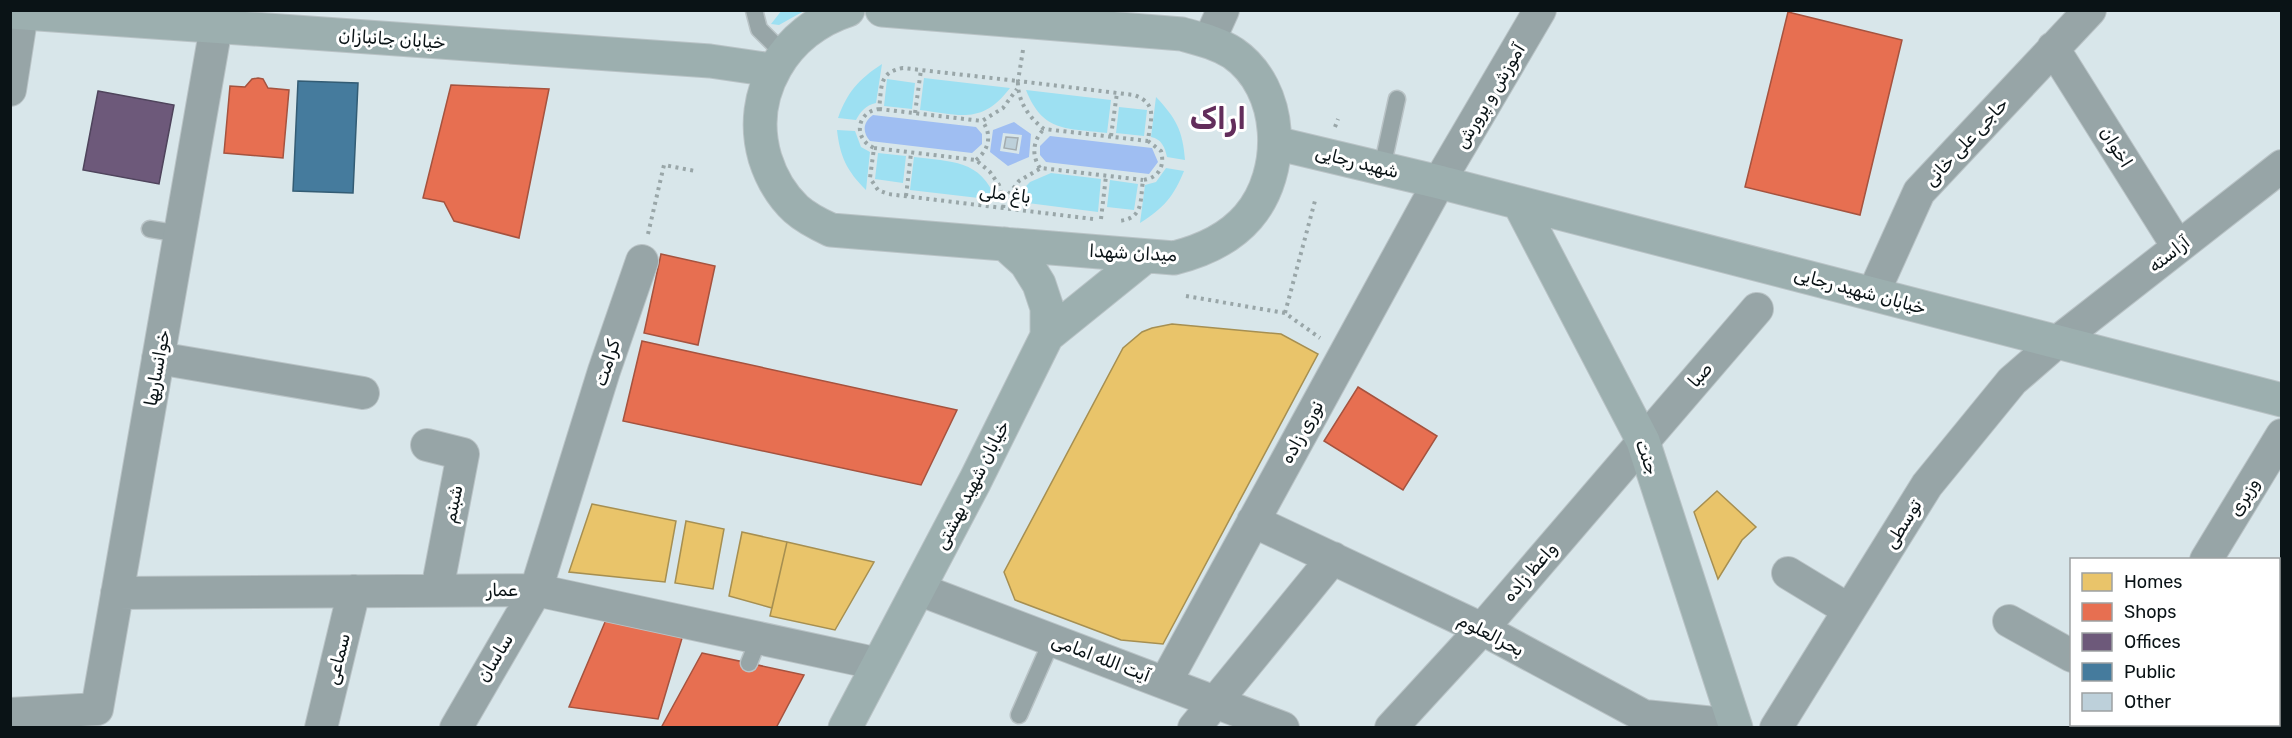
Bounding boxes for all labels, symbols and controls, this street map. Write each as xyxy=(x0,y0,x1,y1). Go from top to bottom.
street label: خیابان جانبازان xyxy=(338,24,446,54)
street label: آموزش و پرورش xyxy=(1450,39,1531,153)
street label: حاجی علی خانی xyxy=(1919,93,2013,191)
district label: اراک xyxy=(1190,101,1246,137)
street label: اخوان xyxy=(2095,122,2137,172)
street label: شهید رجایی xyxy=(1313,141,1401,183)
street label: باغ ملی xyxy=(978,180,1032,209)
street label: آراسته xyxy=(2144,231,2195,277)
street label: میدان شهدا xyxy=(1088,240,1178,266)
street label: خیابان شهید رجایی xyxy=(1792,263,1928,319)
street label: خوانساریها xyxy=(139,328,175,408)
street label: کرامت xyxy=(589,337,625,389)
street label: صبا xyxy=(1683,358,1717,392)
street label: نوری زاده xyxy=(1276,397,1328,467)
street label: خیابان شهید بهشتی xyxy=(930,417,1014,553)
street label: جنت xyxy=(1631,437,1663,477)
street label: وزیری xyxy=(2224,474,2264,520)
street label: شبنم xyxy=(439,483,468,525)
street label: توسطی xyxy=(1879,495,1927,553)
street label: واعظ زاده xyxy=(1498,538,1562,606)
legend xyxy=(2070,558,2280,726)
text: Homes xyxy=(2124,571,2182,593)
street label: عمار xyxy=(485,579,518,601)
text: Shops xyxy=(2124,601,2176,623)
street label: بحرالعلوم xyxy=(1454,609,1528,661)
street label: آیت الله امامی xyxy=(1048,629,1154,687)
street label: ساسان xyxy=(472,630,518,686)
street label: سماعی xyxy=(321,631,355,687)
text: Offices xyxy=(2124,631,2181,653)
text: Public xyxy=(2124,661,2176,683)
text: Other xyxy=(2124,691,2171,713)

